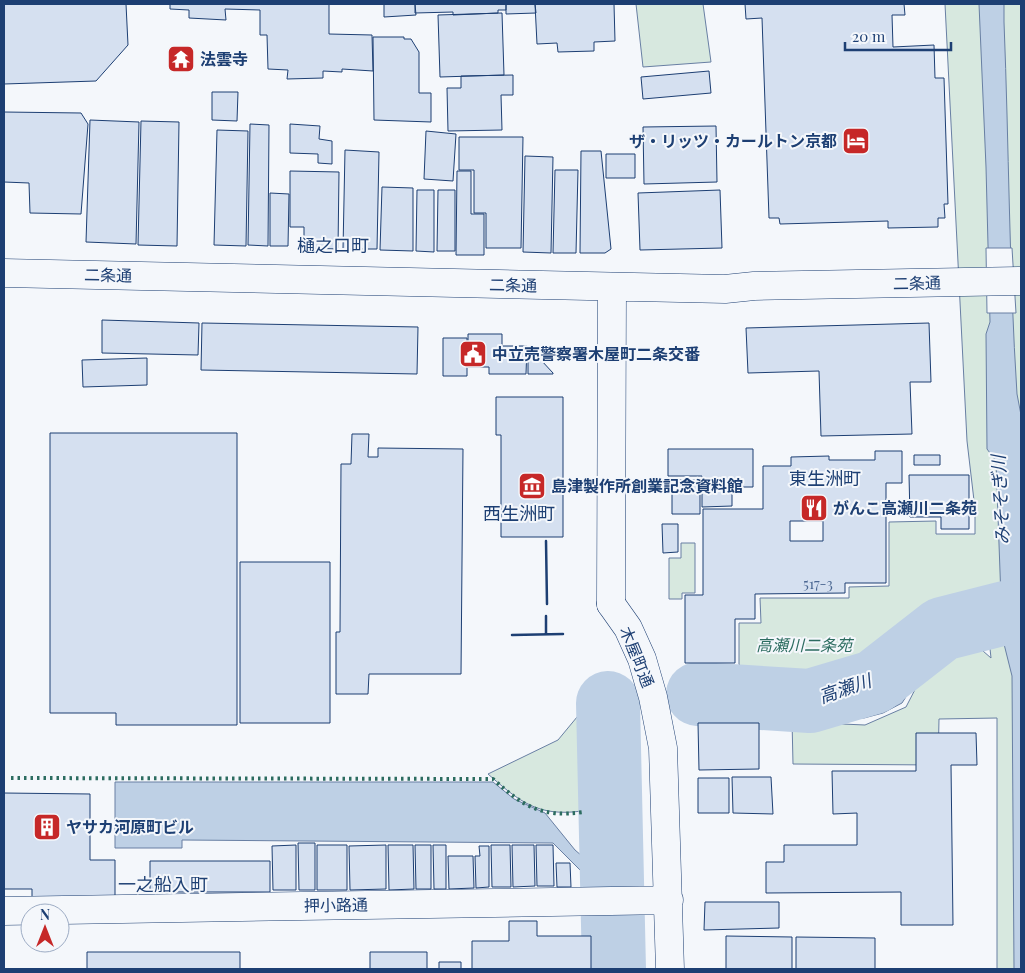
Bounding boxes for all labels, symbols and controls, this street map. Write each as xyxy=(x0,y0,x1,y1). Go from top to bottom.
scale bar xyxy=(845,20,951,52)
text: 20 m xyxy=(852,26,886,46)
temple icon: 法雲寺 xyxy=(166,44,196,74)
place label: 法雲寺 xyxy=(200,48,248,69)
hotel icon: ザ・リッツ・カールトン京都 xyxy=(841,126,871,156)
place label: ザ・リッツ・カールトン京都 xyxy=(629,130,837,151)
district label: 樋之口町 xyxy=(297,233,369,257)
street label: 二条通 xyxy=(84,264,132,285)
street label: 二条通 xyxy=(893,272,941,293)
street label: 二条通 xyxy=(489,274,537,295)
public building icon: 中立売警察署木屋町二条交番 xyxy=(458,339,488,369)
place label: 中立売警察署木屋町二条交番 xyxy=(492,343,700,364)
water label: みそそぎ川 xyxy=(986,452,1014,546)
district label: 東生洲町 xyxy=(789,466,861,490)
museum icon: 島津製作所創業記念資料館 xyxy=(517,471,547,501)
place label: 島津製作所創業記念資料館 xyxy=(551,475,743,496)
restaurant icon: がんこ高瀬川二条苑 xyxy=(799,493,829,523)
place label: がんこ高瀬川二条苑 xyxy=(833,497,977,518)
district label: 西生洲町 xyxy=(483,501,555,525)
house number: 517-3 xyxy=(803,574,833,593)
street label: 木屋町通 xyxy=(616,623,659,690)
park label: 高瀬川二条苑 xyxy=(756,634,855,655)
water label: 高瀬川 xyxy=(815,667,876,708)
building icon: ヤサカ河原町ビル xyxy=(32,812,62,842)
place label: ヤサカ河原町ビル xyxy=(66,816,194,837)
district label: 一之船入町 xyxy=(118,872,208,896)
street label: 押小路通 xyxy=(304,893,368,916)
north arrow xyxy=(20,903,70,953)
text: N xyxy=(40,905,50,924)

